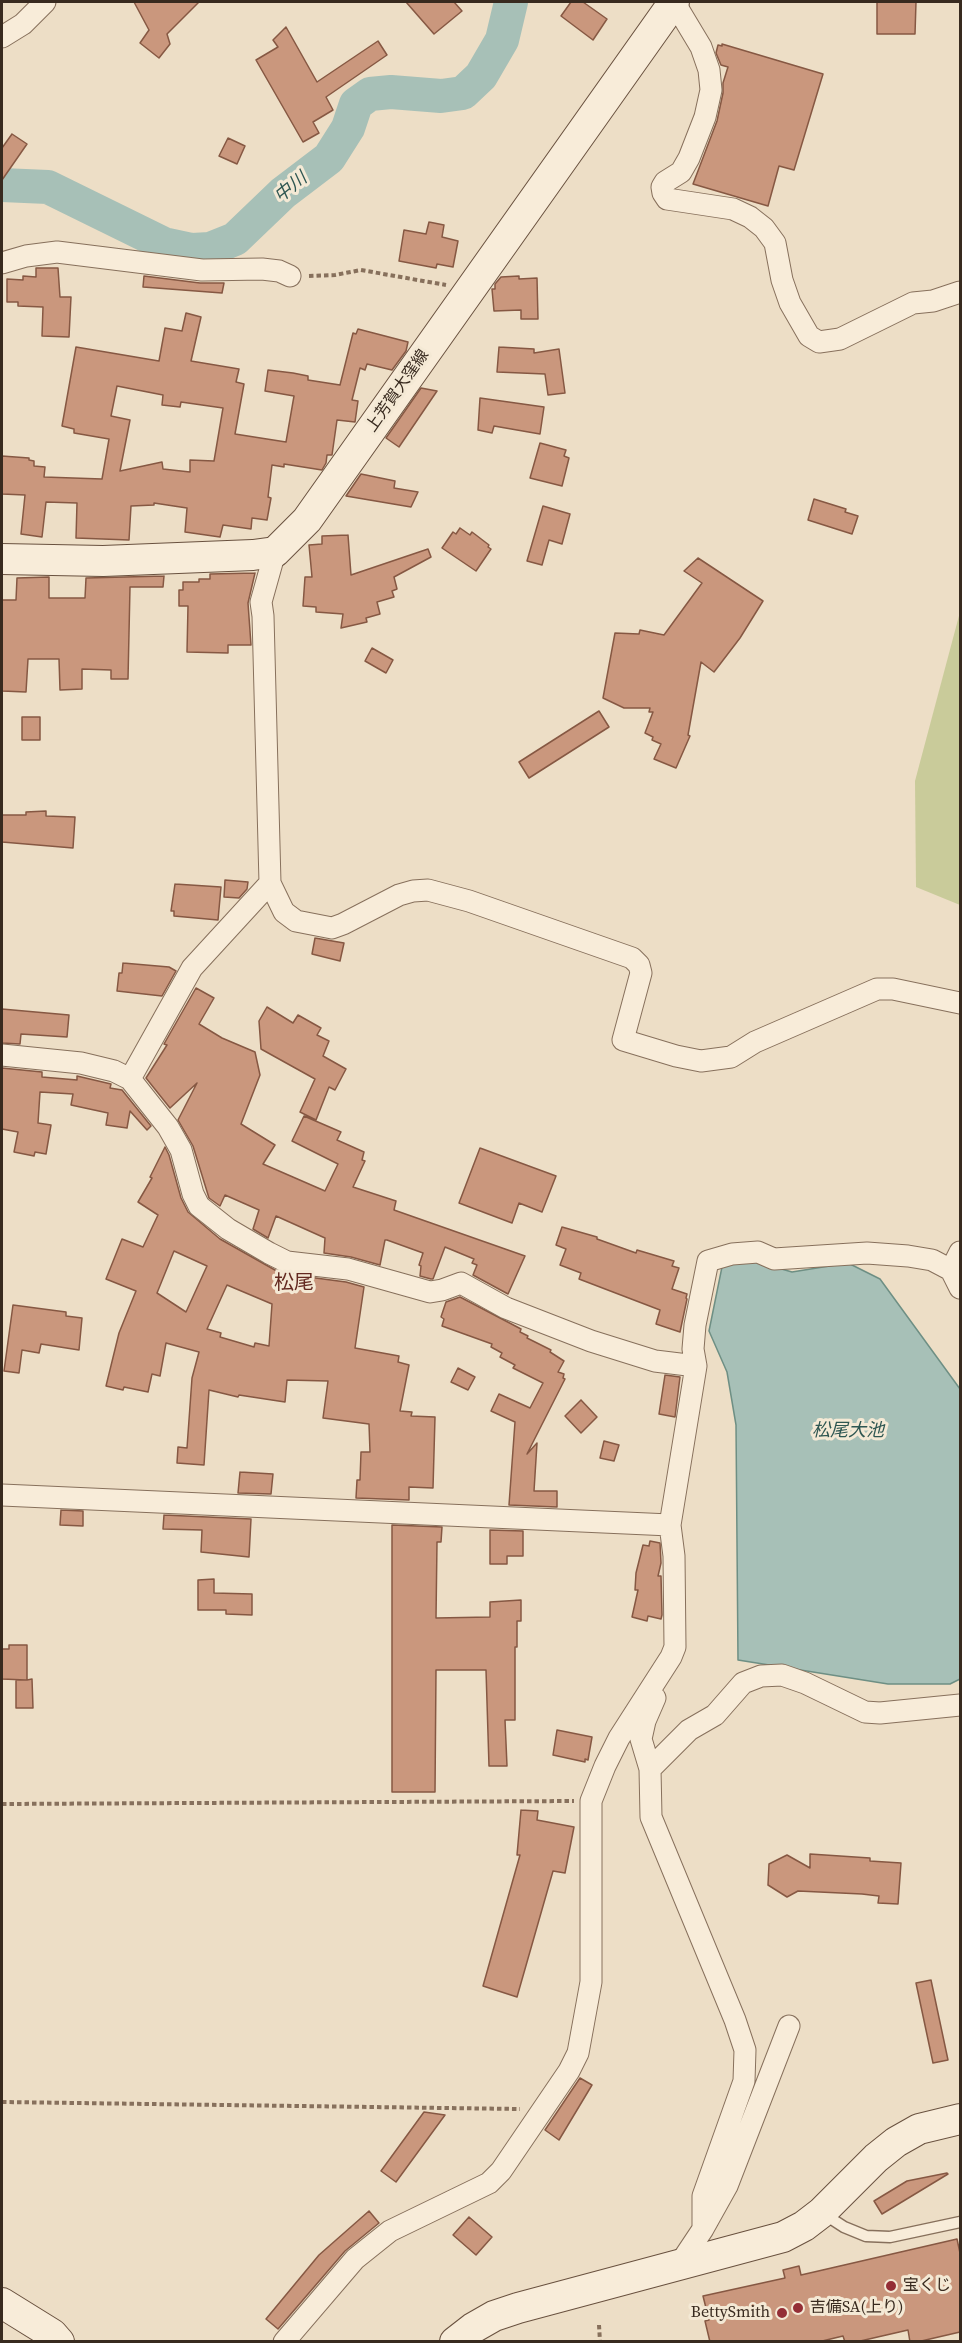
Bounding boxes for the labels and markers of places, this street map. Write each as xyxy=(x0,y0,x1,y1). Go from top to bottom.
place label: 宝くじ xyxy=(903,2276,951,2296)
marker: 宝くじ xyxy=(884,2279,898,2293)
place label: 吉備SA(上り) xyxy=(810,2298,903,2318)
marker: 吉備SA(上り) xyxy=(791,2301,805,2315)
place label: BettySmith xyxy=(691,2303,770,2323)
marker: BettySmith xyxy=(775,2306,789,2320)

